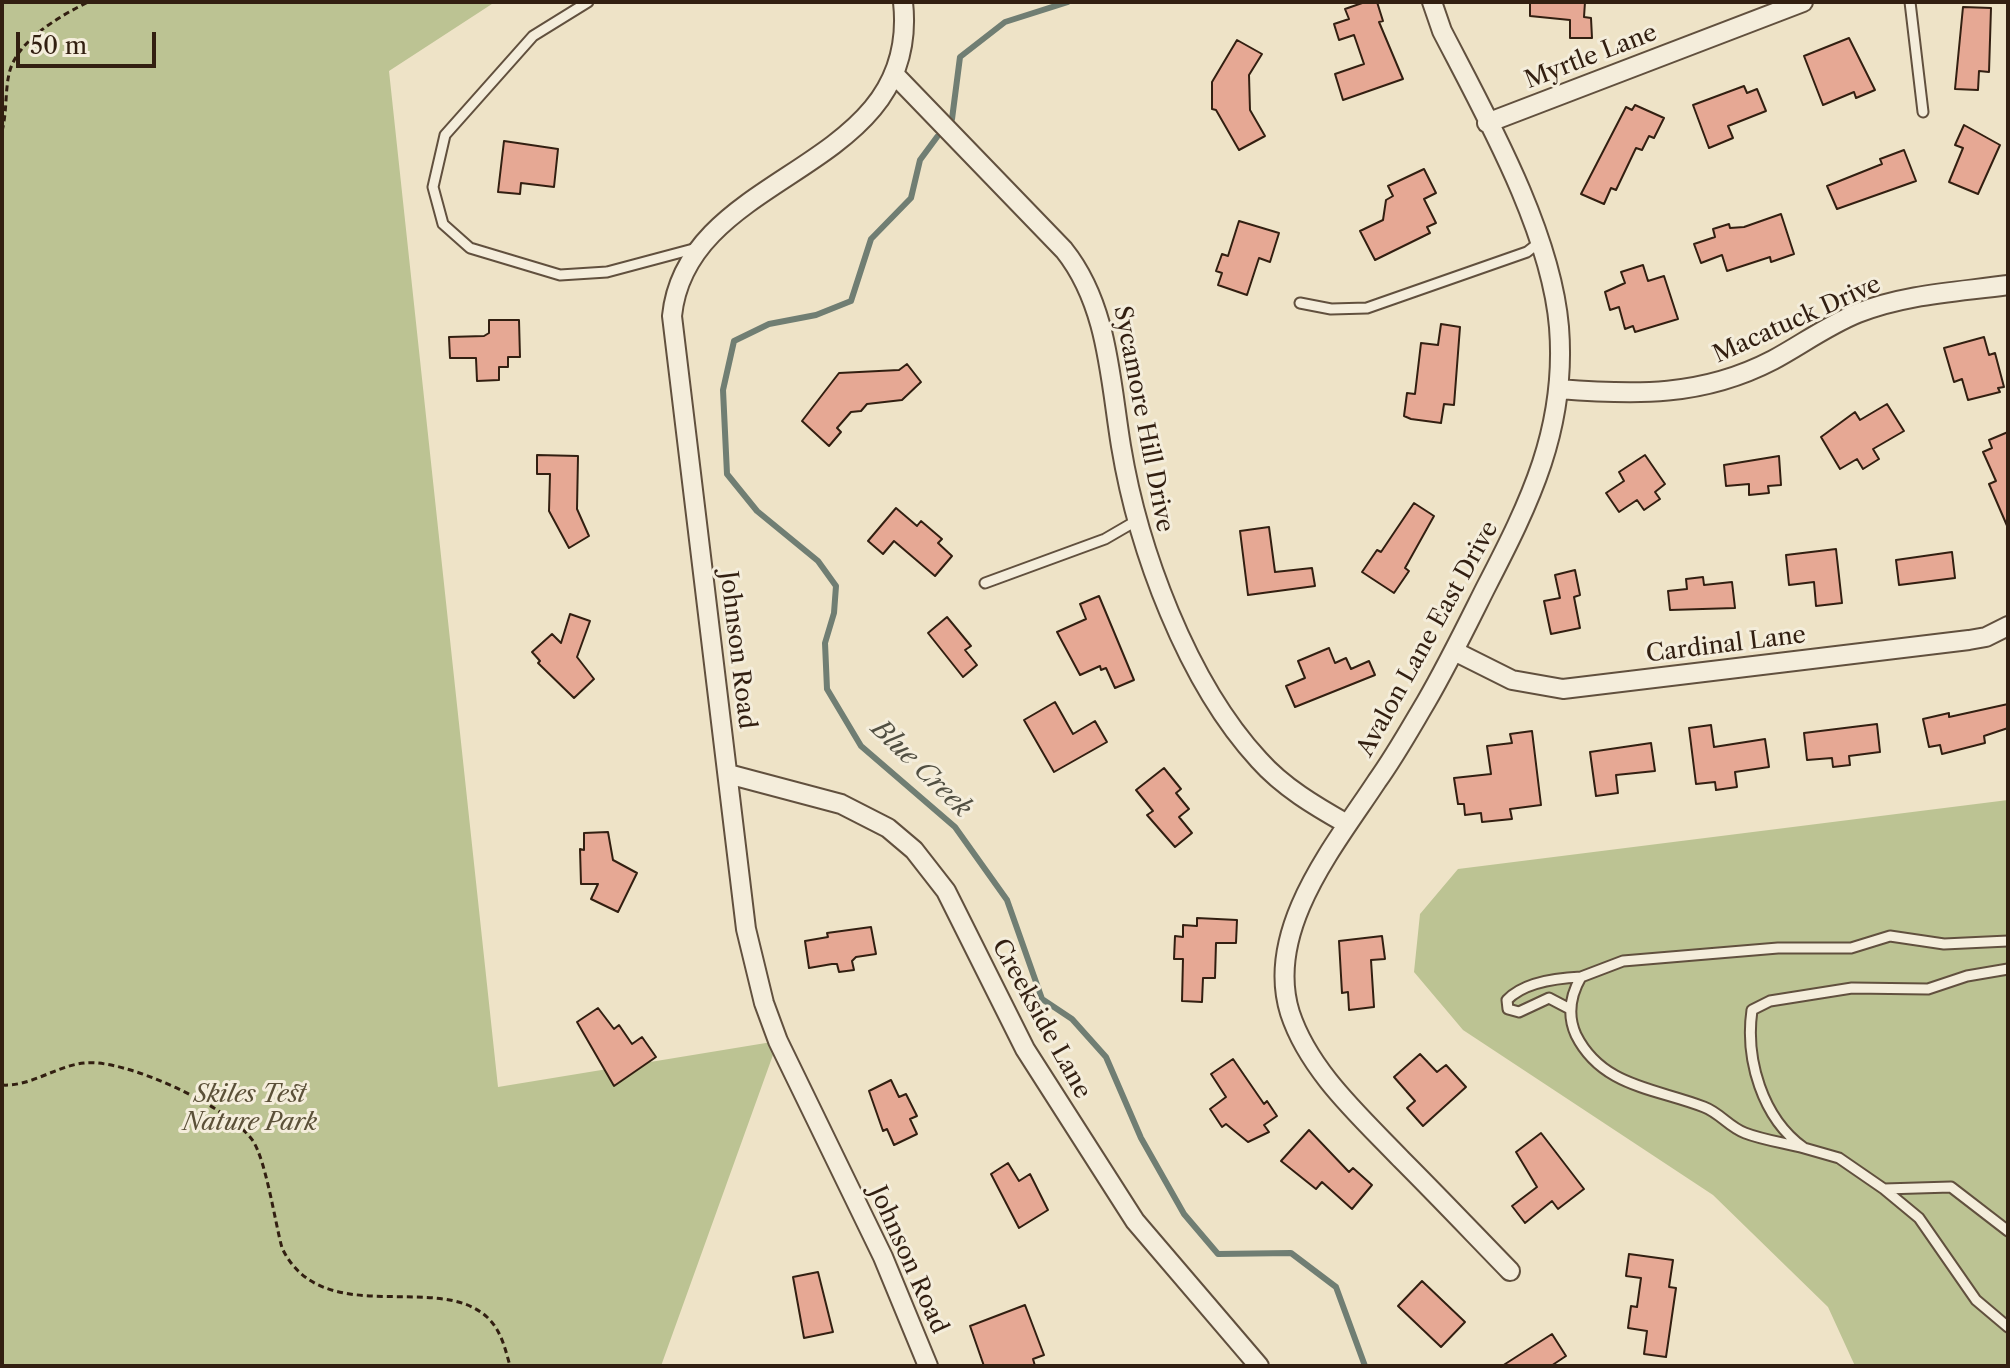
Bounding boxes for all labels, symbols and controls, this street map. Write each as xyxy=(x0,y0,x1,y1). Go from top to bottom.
scale bar xyxy=(20,16,160,66)
street label: Myrtle Lane xyxy=(1521,19,1661,95)
text: 50 m xyxy=(30,31,87,60)
street label: Macatuck Drive xyxy=(1709,270,1885,370)
street label: Sycamore Hill Drive xyxy=(1107,304,1179,534)
street label: Avalon Lane East Drive xyxy=(1351,516,1505,762)
street label: Johnson Road xyxy=(713,569,761,731)
street label: Cardinal Lane xyxy=(1644,621,1808,669)
water label: Blue Creek xyxy=(864,714,978,824)
street label: Creekside Lane xyxy=(985,934,1097,1104)
park label: Skiles Test Nature Park xyxy=(183,1081,317,1137)
street label: Johnson Road xyxy=(863,1182,953,1338)

